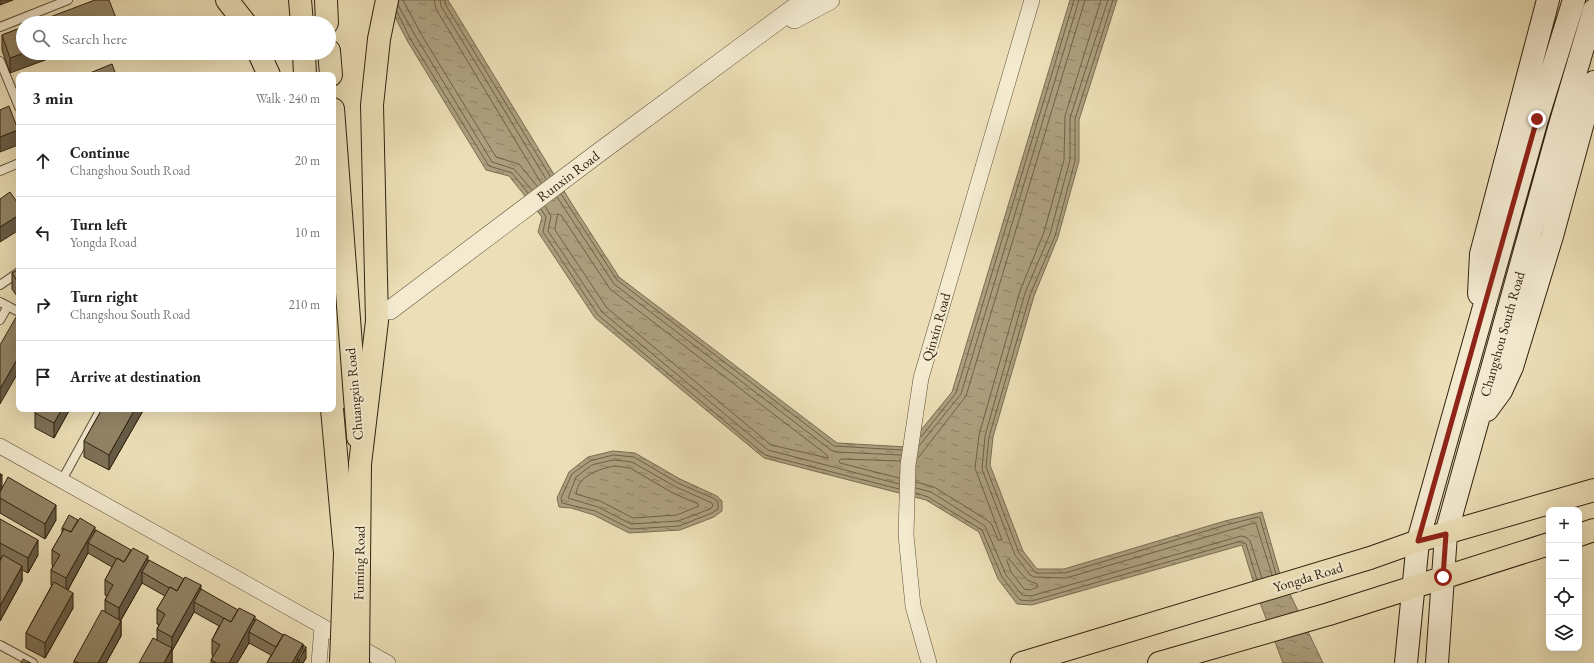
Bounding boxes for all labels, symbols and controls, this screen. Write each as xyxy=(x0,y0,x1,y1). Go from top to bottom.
search box xyxy=(16,16,336,60)
icon: search xyxy=(30,27,52,49)
text: Search here xyxy=(62,29,127,48)
text: 3 min xyxy=(32,87,73,109)
text: Walk · 240 m xyxy=(256,90,320,107)
route end xyxy=(1528,110,1546,128)
text: Continue xyxy=(70,143,130,162)
street label: Runxin Road xyxy=(533,146,604,205)
icon: ahead xyxy=(32,150,54,172)
text: 20 m xyxy=(295,152,320,169)
text: Changshou South Road xyxy=(70,162,190,179)
text: Turn left xyxy=(70,215,127,234)
icon: left xyxy=(32,222,54,244)
text: 10 m xyxy=(295,224,320,241)
text: Yongda Road xyxy=(70,234,137,251)
street label: Changshou South Road xyxy=(1475,268,1529,399)
text: Turn right xyxy=(70,287,138,306)
street label: Qinxin Road xyxy=(918,290,955,363)
icon: right xyxy=(32,294,54,316)
text: 210 m xyxy=(289,296,320,313)
text: Changshou South Road xyxy=(70,306,190,323)
street label: Chuangxin Road xyxy=(341,346,367,441)
icon: arrive xyxy=(32,366,54,388)
text: Arrive at destination xyxy=(70,367,201,386)
map controls xyxy=(1546,507,1582,651)
button: + xyxy=(1546,507,1582,543)
street label: Fuming Road xyxy=(349,525,369,600)
button: − xyxy=(1546,543,1582,579)
street label: Yongda Road xyxy=(1271,558,1346,596)
route start xyxy=(1434,568,1452,586)
button: locate xyxy=(1546,579,1582,615)
button: layers xyxy=(1546,615,1582,651)

